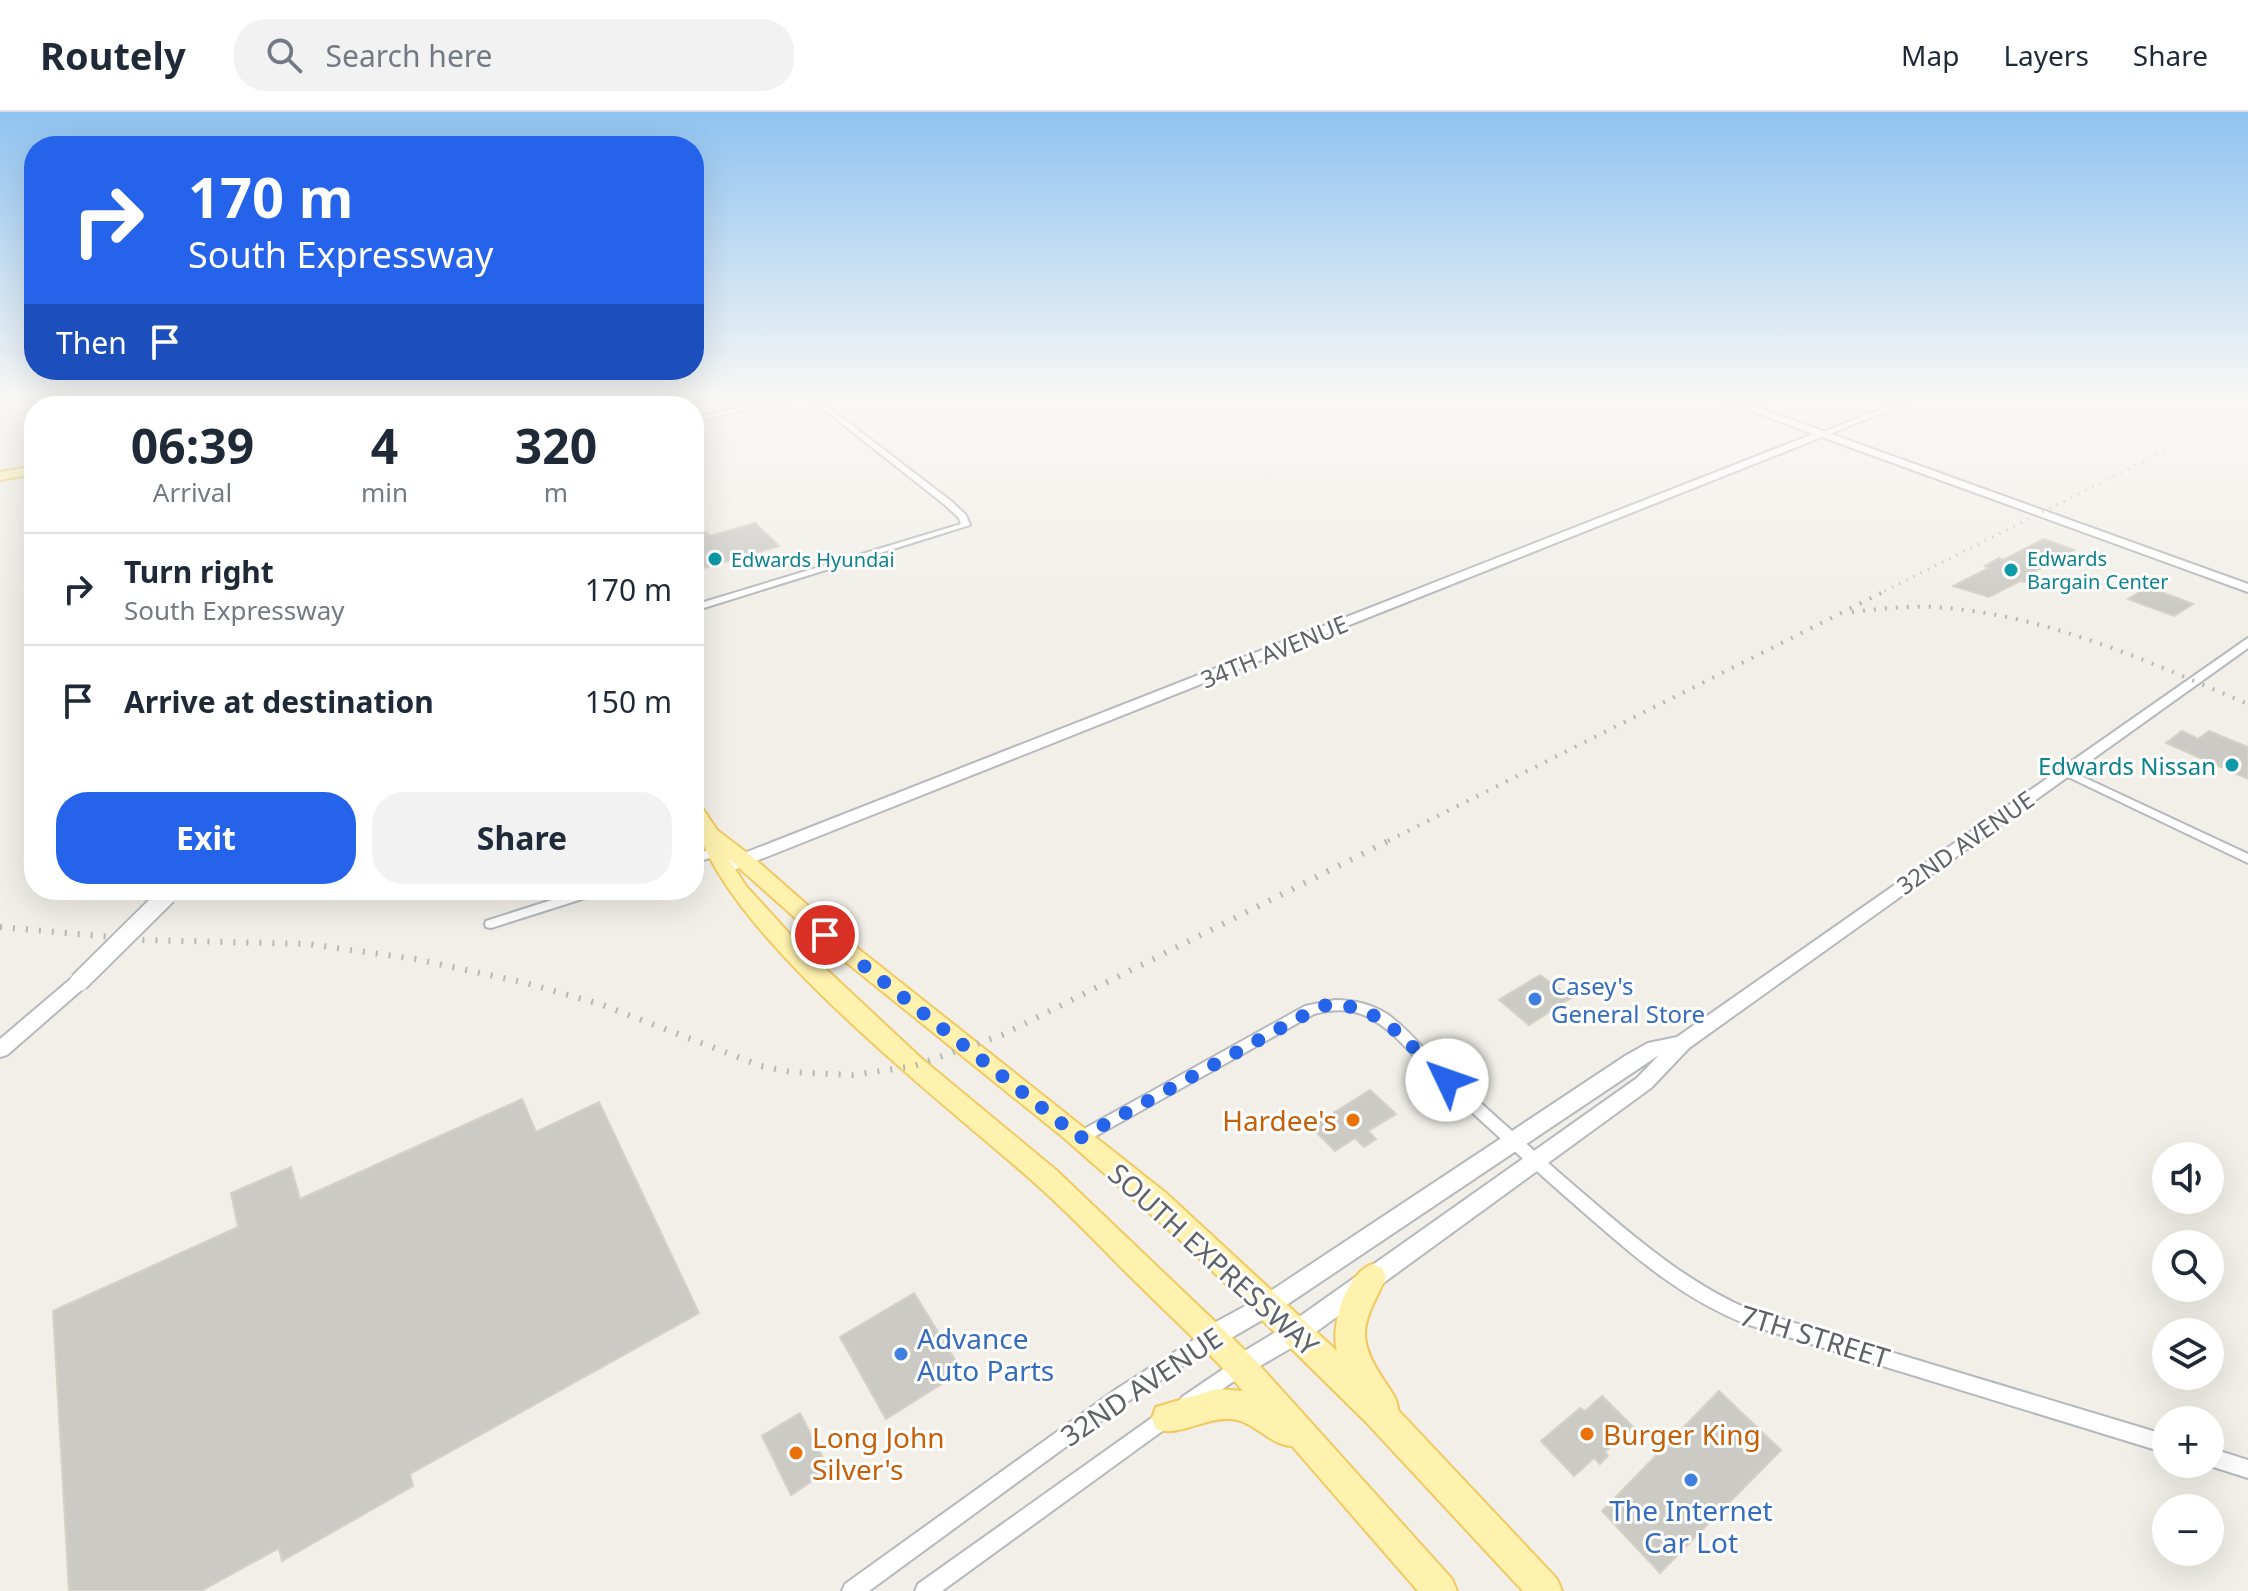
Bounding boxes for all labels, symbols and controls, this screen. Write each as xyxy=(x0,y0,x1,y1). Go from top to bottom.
search box xyxy=(234,19,794,91)
text: Routely xyxy=(40,29,186,81)
icon: search xyxy=(262,33,306,77)
text: Search here xyxy=(326,35,493,76)
text: Map xyxy=(1901,36,1959,74)
text: Layers xyxy=(2003,36,2089,74)
text: Share xyxy=(2133,36,2208,74)
text: 170 m xyxy=(188,158,353,234)
icon: right xyxy=(56,168,160,272)
text: South Expressway xyxy=(188,230,493,279)
icon: arrive xyxy=(143,320,187,364)
text: Then xyxy=(56,322,127,363)
text: 06:39 xyxy=(131,413,254,478)
text: 4 xyxy=(371,413,398,478)
text: 320 xyxy=(515,413,597,478)
text: Arrival xyxy=(153,474,232,510)
text: min xyxy=(361,474,408,510)
text: m xyxy=(544,474,568,510)
place label: Edwards Bargain Center xyxy=(2027,545,2169,595)
place label: Edwards Hyundai xyxy=(731,546,895,573)
marker: Edwards Hyundai xyxy=(706,550,724,568)
text: Turn right xyxy=(124,551,274,592)
marker: Edwards Bargain Center xyxy=(2002,561,2020,579)
icon: right xyxy=(56,567,100,611)
text: 170 m xyxy=(585,569,672,610)
text: South Expressway xyxy=(124,592,345,628)
street label: 34TH AVENUE xyxy=(1195,606,1353,696)
icon: arrive xyxy=(56,679,100,723)
text: Arrive at destination xyxy=(124,681,434,722)
text: 150 m xyxy=(585,681,672,722)
place label: Edwards Nissan xyxy=(2038,749,2216,782)
marker: Edwards Nissan xyxy=(2223,756,2241,774)
street label: 32ND AVENUE xyxy=(1890,782,2040,902)
button: Exit xyxy=(56,792,356,884)
button: Share xyxy=(372,792,672,884)
pin xyxy=(791,901,859,969)
icon: arrive xyxy=(803,913,847,957)
place label: Casey's General Store xyxy=(1551,969,1705,1030)
marker: Casey's General Store xyxy=(1526,990,1544,1008)
position arrow xyxy=(1405,1038,1489,1122)
place label: Hardee's xyxy=(1222,1101,1337,1139)
marker: Hardee's xyxy=(1344,1111,1362,1129)
map controls xyxy=(2152,1142,2224,1566)
button: sound xyxy=(2152,1142,2224,1214)
street label: SOUTH EXPRESSWAY xyxy=(1101,1154,1327,1364)
button: search xyxy=(2152,1230,2224,1302)
street label: 7TH STREET xyxy=(1735,1295,1895,1377)
street label: 32ND AVENUE xyxy=(1053,1318,1229,1454)
button: layers xyxy=(2152,1318,2224,1390)
place label: Advance Auto Parts xyxy=(917,1319,1054,1389)
marker: Advance Auto Parts xyxy=(892,1345,910,1363)
button: + xyxy=(2152,1406,2224,1478)
place label: Burger King xyxy=(1603,1415,1761,1453)
place label: Long John Silver's xyxy=(812,1418,945,1488)
marker: Burger King xyxy=(1578,1425,1596,1443)
marker: Long John Silver's xyxy=(787,1444,805,1462)
marker: The Internet Car Lot xyxy=(1682,1471,1700,1489)
place label: The Internet Car Lot xyxy=(1609,1491,1773,1561)
button: − xyxy=(2152,1494,2224,1566)

